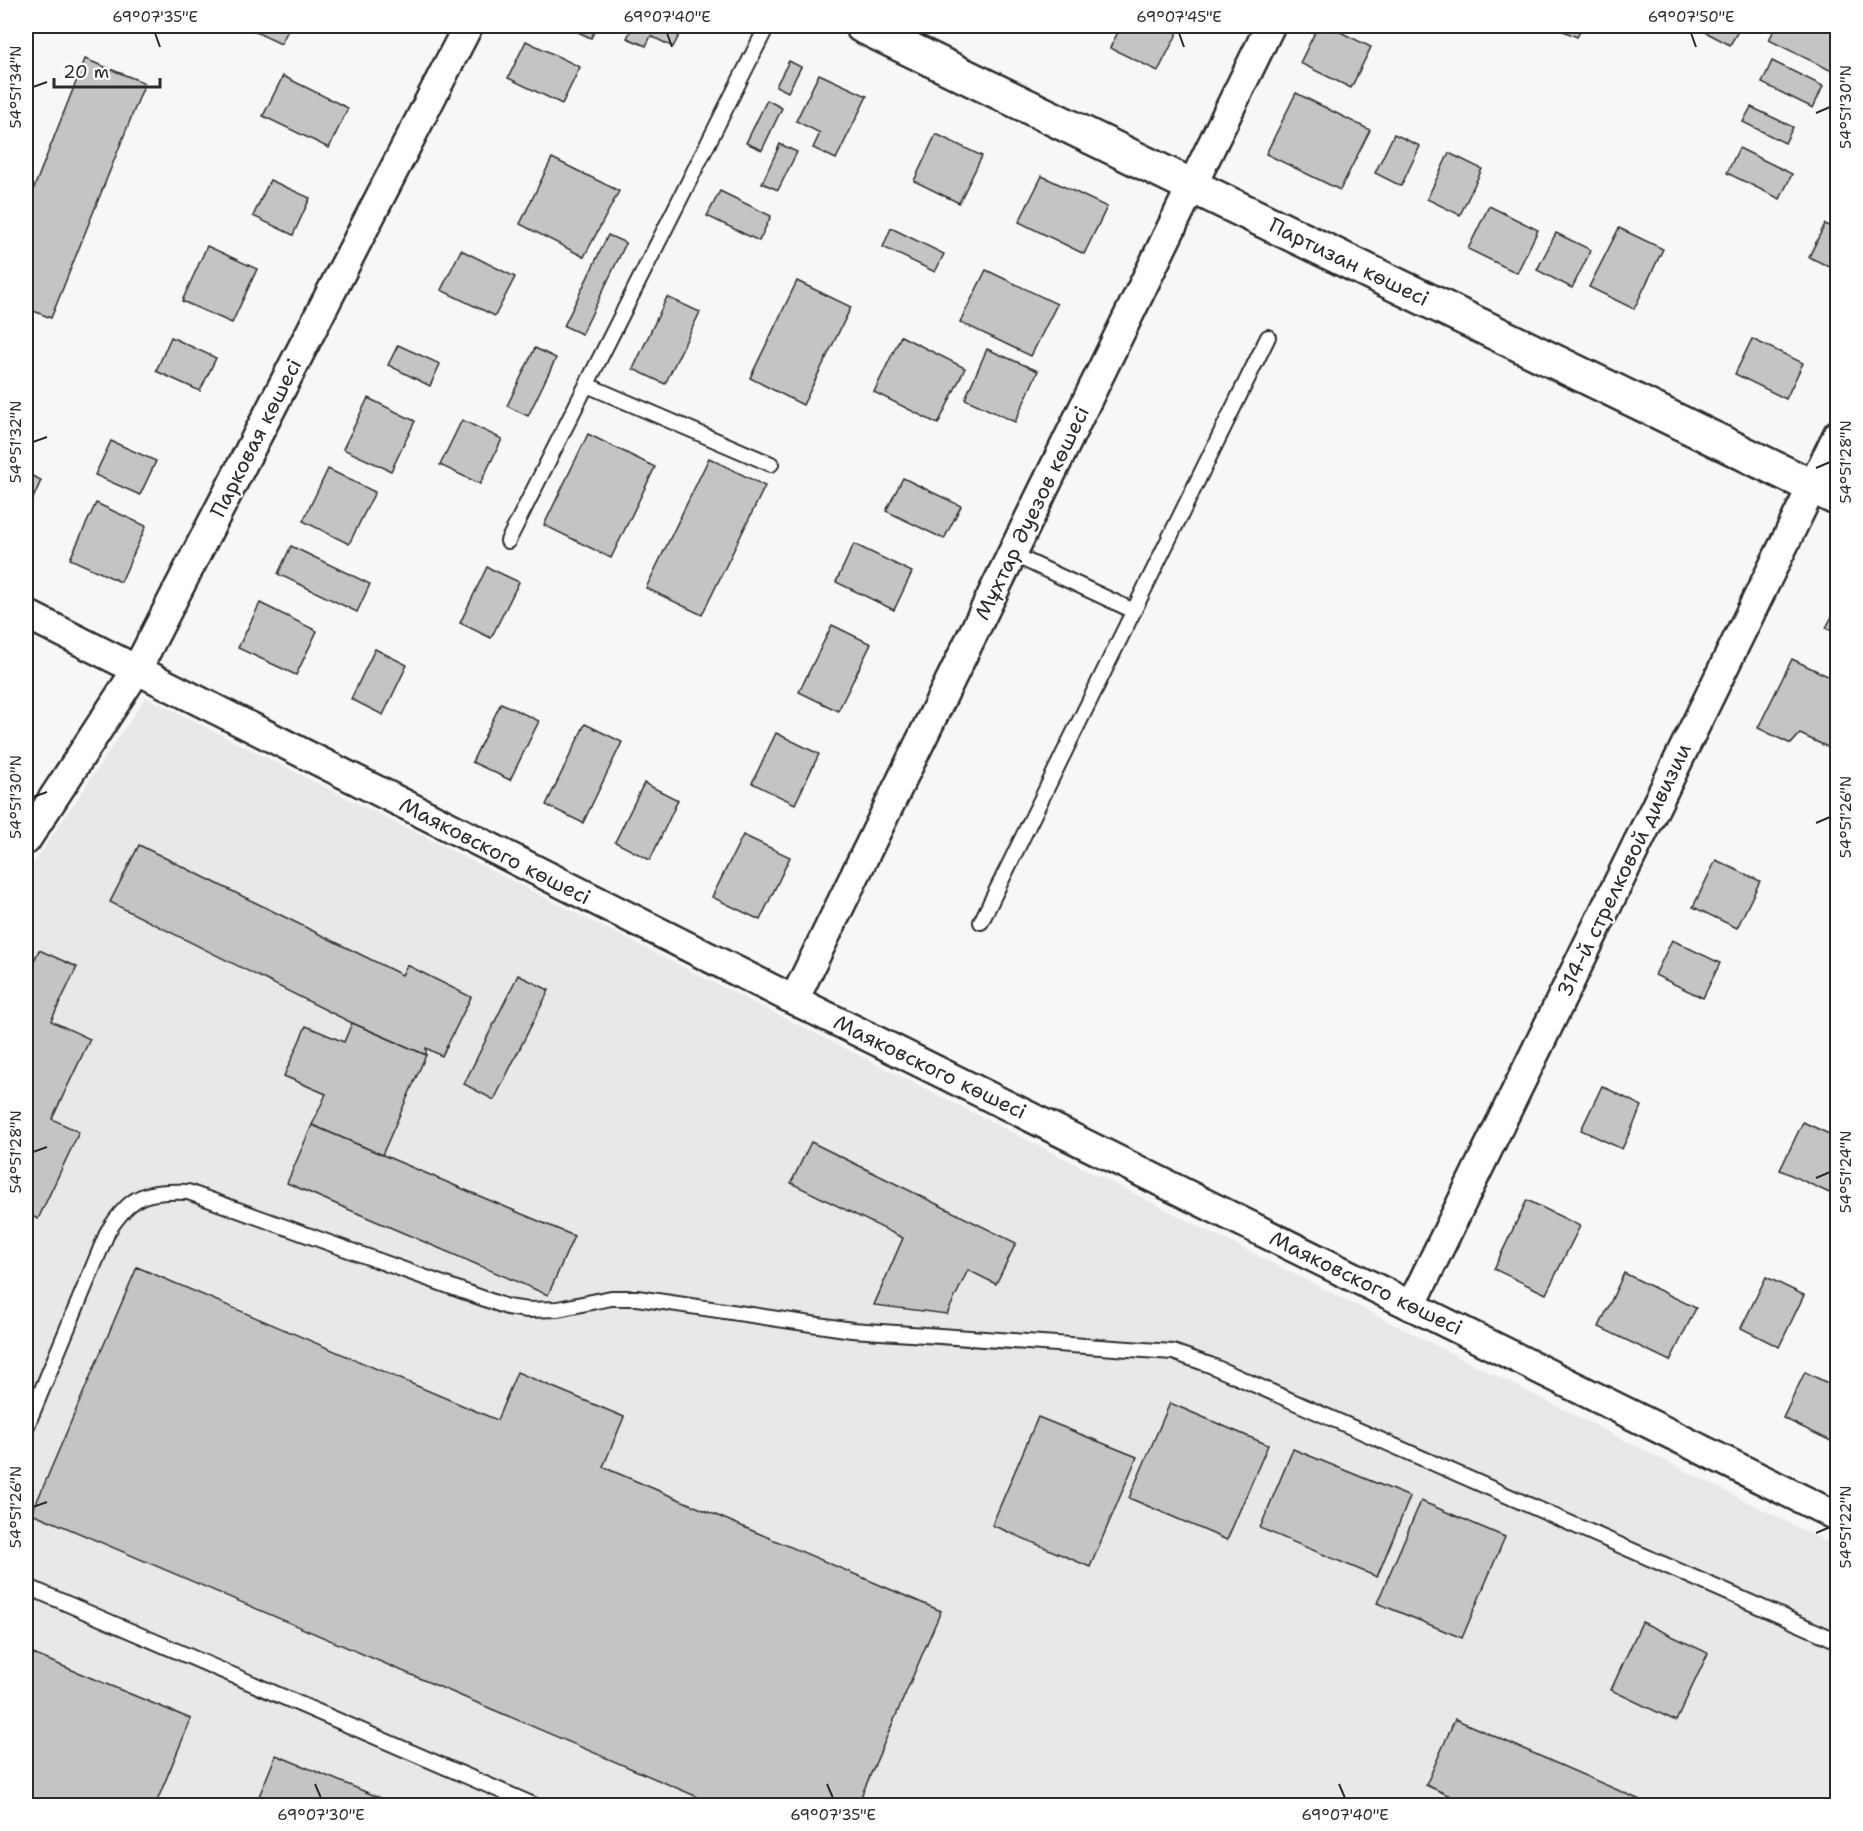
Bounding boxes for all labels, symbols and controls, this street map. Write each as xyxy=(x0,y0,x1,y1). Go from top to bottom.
text: 69°07'35"E xyxy=(112,7,198,27)
text: 69°07'40"E xyxy=(623,7,711,27)
text: 69°07'45"E xyxy=(1136,7,1222,27)
text: 69°07'50"E xyxy=(1648,7,1734,27)
text: 54°51'34"N xyxy=(6,45,26,129)
scale bar xyxy=(54,51,160,89)
text: 20 m xyxy=(63,60,109,84)
text: 54°51'30"N xyxy=(1836,65,1856,149)
street label: Партизан көшесі xyxy=(1264,211,1434,313)
street label: Парковая көшесі xyxy=(204,354,308,522)
text: 54°51'32"N xyxy=(6,401,26,483)
street label: Мұхтар Әуезов көшесі xyxy=(968,402,1096,624)
text: 54°51'28"N xyxy=(1836,420,1856,504)
street label: 314-й стрелковой дивизии xyxy=(1550,738,1698,1001)
text: 54°51'30"N xyxy=(6,755,26,839)
text: 54°51'26"N xyxy=(1836,776,1856,858)
street label: Маяковского көшесі xyxy=(395,791,595,911)
street label: Маяковского көшесі xyxy=(829,1008,1031,1126)
text: 54°51'28"N xyxy=(6,1110,26,1194)
text: 54°51'24"N xyxy=(1836,1131,1856,1213)
street label: Маяковского көшесі xyxy=(1265,1224,1467,1342)
text: 54°51'26"N xyxy=(6,1466,26,1548)
text: 54°51'22"N xyxy=(1836,1486,1856,1568)
text: 69°07'30"E xyxy=(277,1805,365,1825)
text: 69°07'35"E xyxy=(790,1805,876,1825)
text: 69°07'40"E xyxy=(1301,1805,1389,1825)

